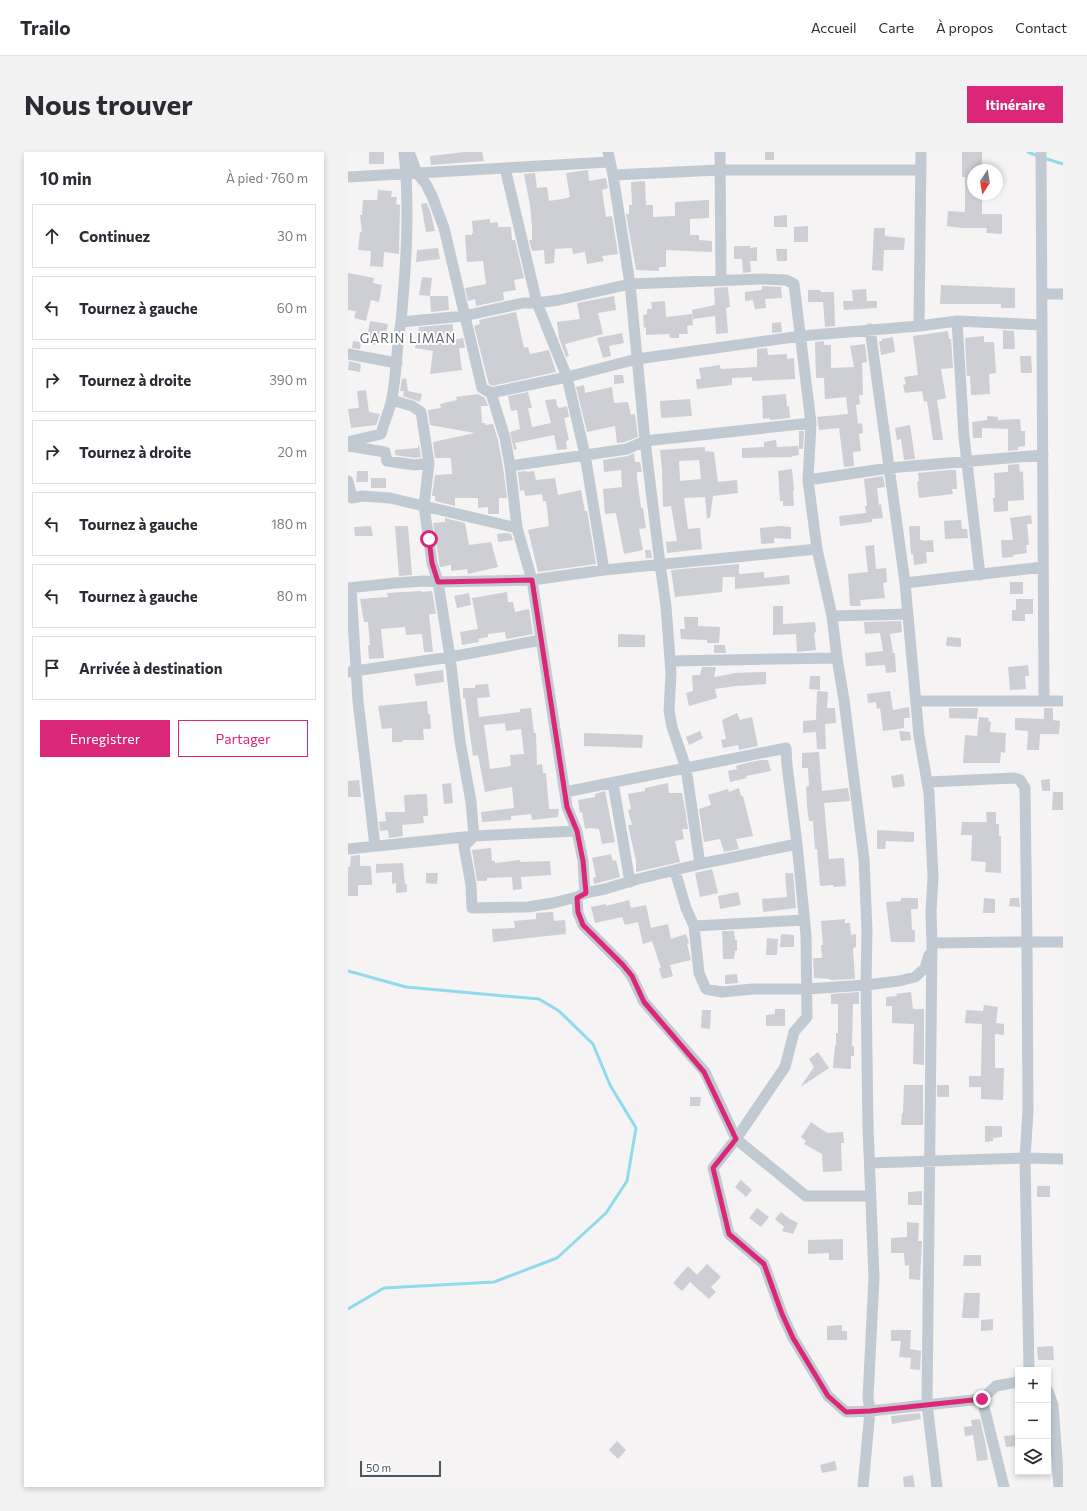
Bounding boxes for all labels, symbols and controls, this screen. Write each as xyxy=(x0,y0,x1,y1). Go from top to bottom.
text: Trailo xyxy=(20,16,71,39)
text: Accueil xyxy=(811,19,857,36)
text: Carte xyxy=(879,19,914,36)
text: À propos xyxy=(936,19,993,36)
text: Contact xyxy=(1015,19,1067,36)
button: Itinéraire xyxy=(967,86,1063,123)
text: Nous trouver xyxy=(24,87,193,121)
north arrow xyxy=(967,164,1003,200)
text: 10 min xyxy=(40,168,92,189)
text: À pied · 760 m xyxy=(226,170,308,186)
icon: ahead xyxy=(41,225,63,247)
text: Continuez xyxy=(79,227,150,245)
text: 30 m xyxy=(277,228,307,244)
icon: left xyxy=(41,297,63,319)
text: Tournez à gauche xyxy=(79,299,198,317)
text: 60 m xyxy=(277,300,307,316)
district label: GARIN LIMAN xyxy=(360,330,456,346)
icon: right xyxy=(41,369,63,391)
text: Tournez à droite xyxy=(79,371,191,389)
text: 390 m xyxy=(269,372,307,388)
icon: right xyxy=(41,441,63,463)
text: Tournez à droite xyxy=(79,443,191,461)
text: 20 m xyxy=(278,444,307,460)
icon: left xyxy=(41,513,63,535)
text: Tournez à gauche xyxy=(79,515,198,533)
text: 180 m xyxy=(271,516,307,532)
route start xyxy=(420,530,438,548)
icon: left xyxy=(41,585,63,607)
text: Tournez à gauche xyxy=(79,587,198,605)
text: 80 m xyxy=(277,588,307,604)
icon: arrive xyxy=(41,657,63,679)
text: Arrivée à destination xyxy=(79,659,222,677)
button: Enregistrer xyxy=(40,720,170,757)
button: Partager xyxy=(178,720,308,757)
map controls xyxy=(1015,1367,1051,1475)
button: + xyxy=(1015,1367,1051,1403)
route end xyxy=(973,1390,991,1408)
button: − xyxy=(1015,1403,1051,1439)
button: layers xyxy=(1015,1439,1051,1475)
scale bar xyxy=(360,1459,441,1478)
text: 50 m xyxy=(366,1461,391,1474)

